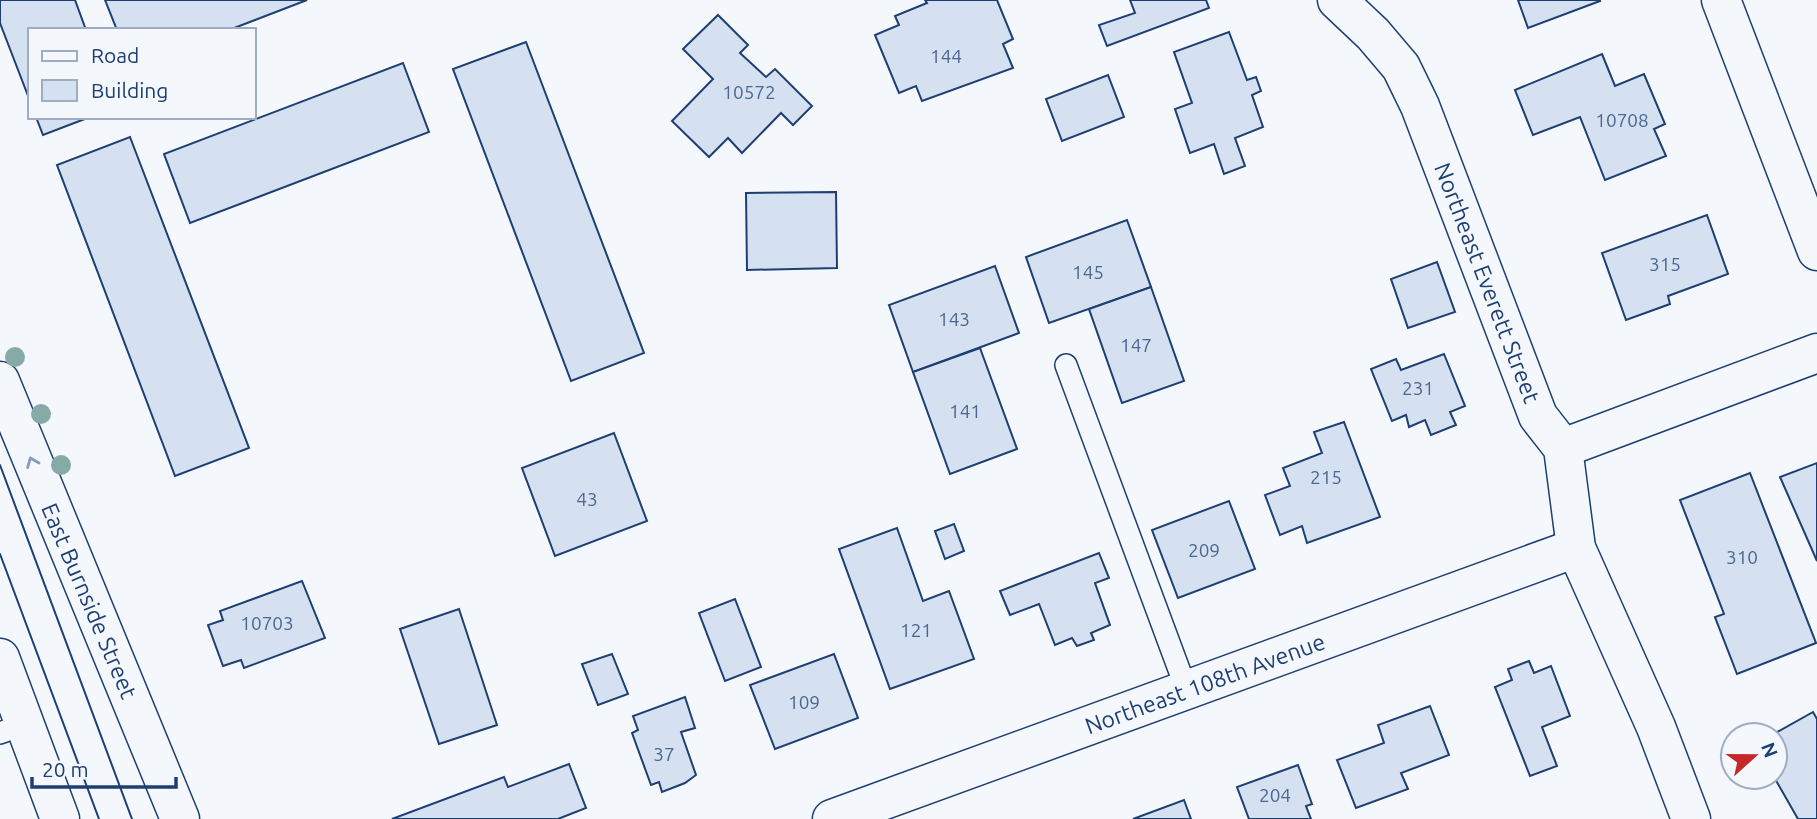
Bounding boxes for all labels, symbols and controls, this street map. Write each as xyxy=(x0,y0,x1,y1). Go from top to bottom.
legend xyxy=(28,28,256,119)
text: Road xyxy=(91,43,139,67)
house number: 144 xyxy=(930,45,962,67)
text: Building xyxy=(91,78,168,102)
house number: 10572 xyxy=(722,81,776,103)
house number: 10708 xyxy=(1595,109,1649,131)
street label: Northeast Everett Street xyxy=(1430,159,1545,406)
house number: 315 xyxy=(1649,253,1681,275)
house number: 145 xyxy=(1072,261,1104,283)
house number: 143 xyxy=(938,308,970,330)
house number: 147 xyxy=(1120,334,1152,356)
house number: 231 xyxy=(1402,377,1434,399)
house number: 141 xyxy=(949,400,981,422)
one-way arrow xyxy=(27,456,41,468)
house number: 215 xyxy=(1310,466,1342,488)
house number: 43 xyxy=(576,488,598,510)
street label: East Burnside Street xyxy=(37,499,142,702)
house number: 209 xyxy=(1188,539,1220,561)
house number: 310 xyxy=(1726,546,1758,568)
house number: 10703 xyxy=(240,612,294,634)
house number: 121 xyxy=(900,619,932,641)
street label: Northeast 108th Avenue xyxy=(1081,628,1328,739)
house number: 109 xyxy=(788,691,820,713)
north arrow xyxy=(1719,721,1789,791)
text: N xyxy=(1757,739,1783,760)
house number: 37 xyxy=(653,743,675,765)
scale bar xyxy=(32,746,175,790)
text: 20 m xyxy=(42,757,89,781)
house number: 204 xyxy=(1259,784,1291,806)

